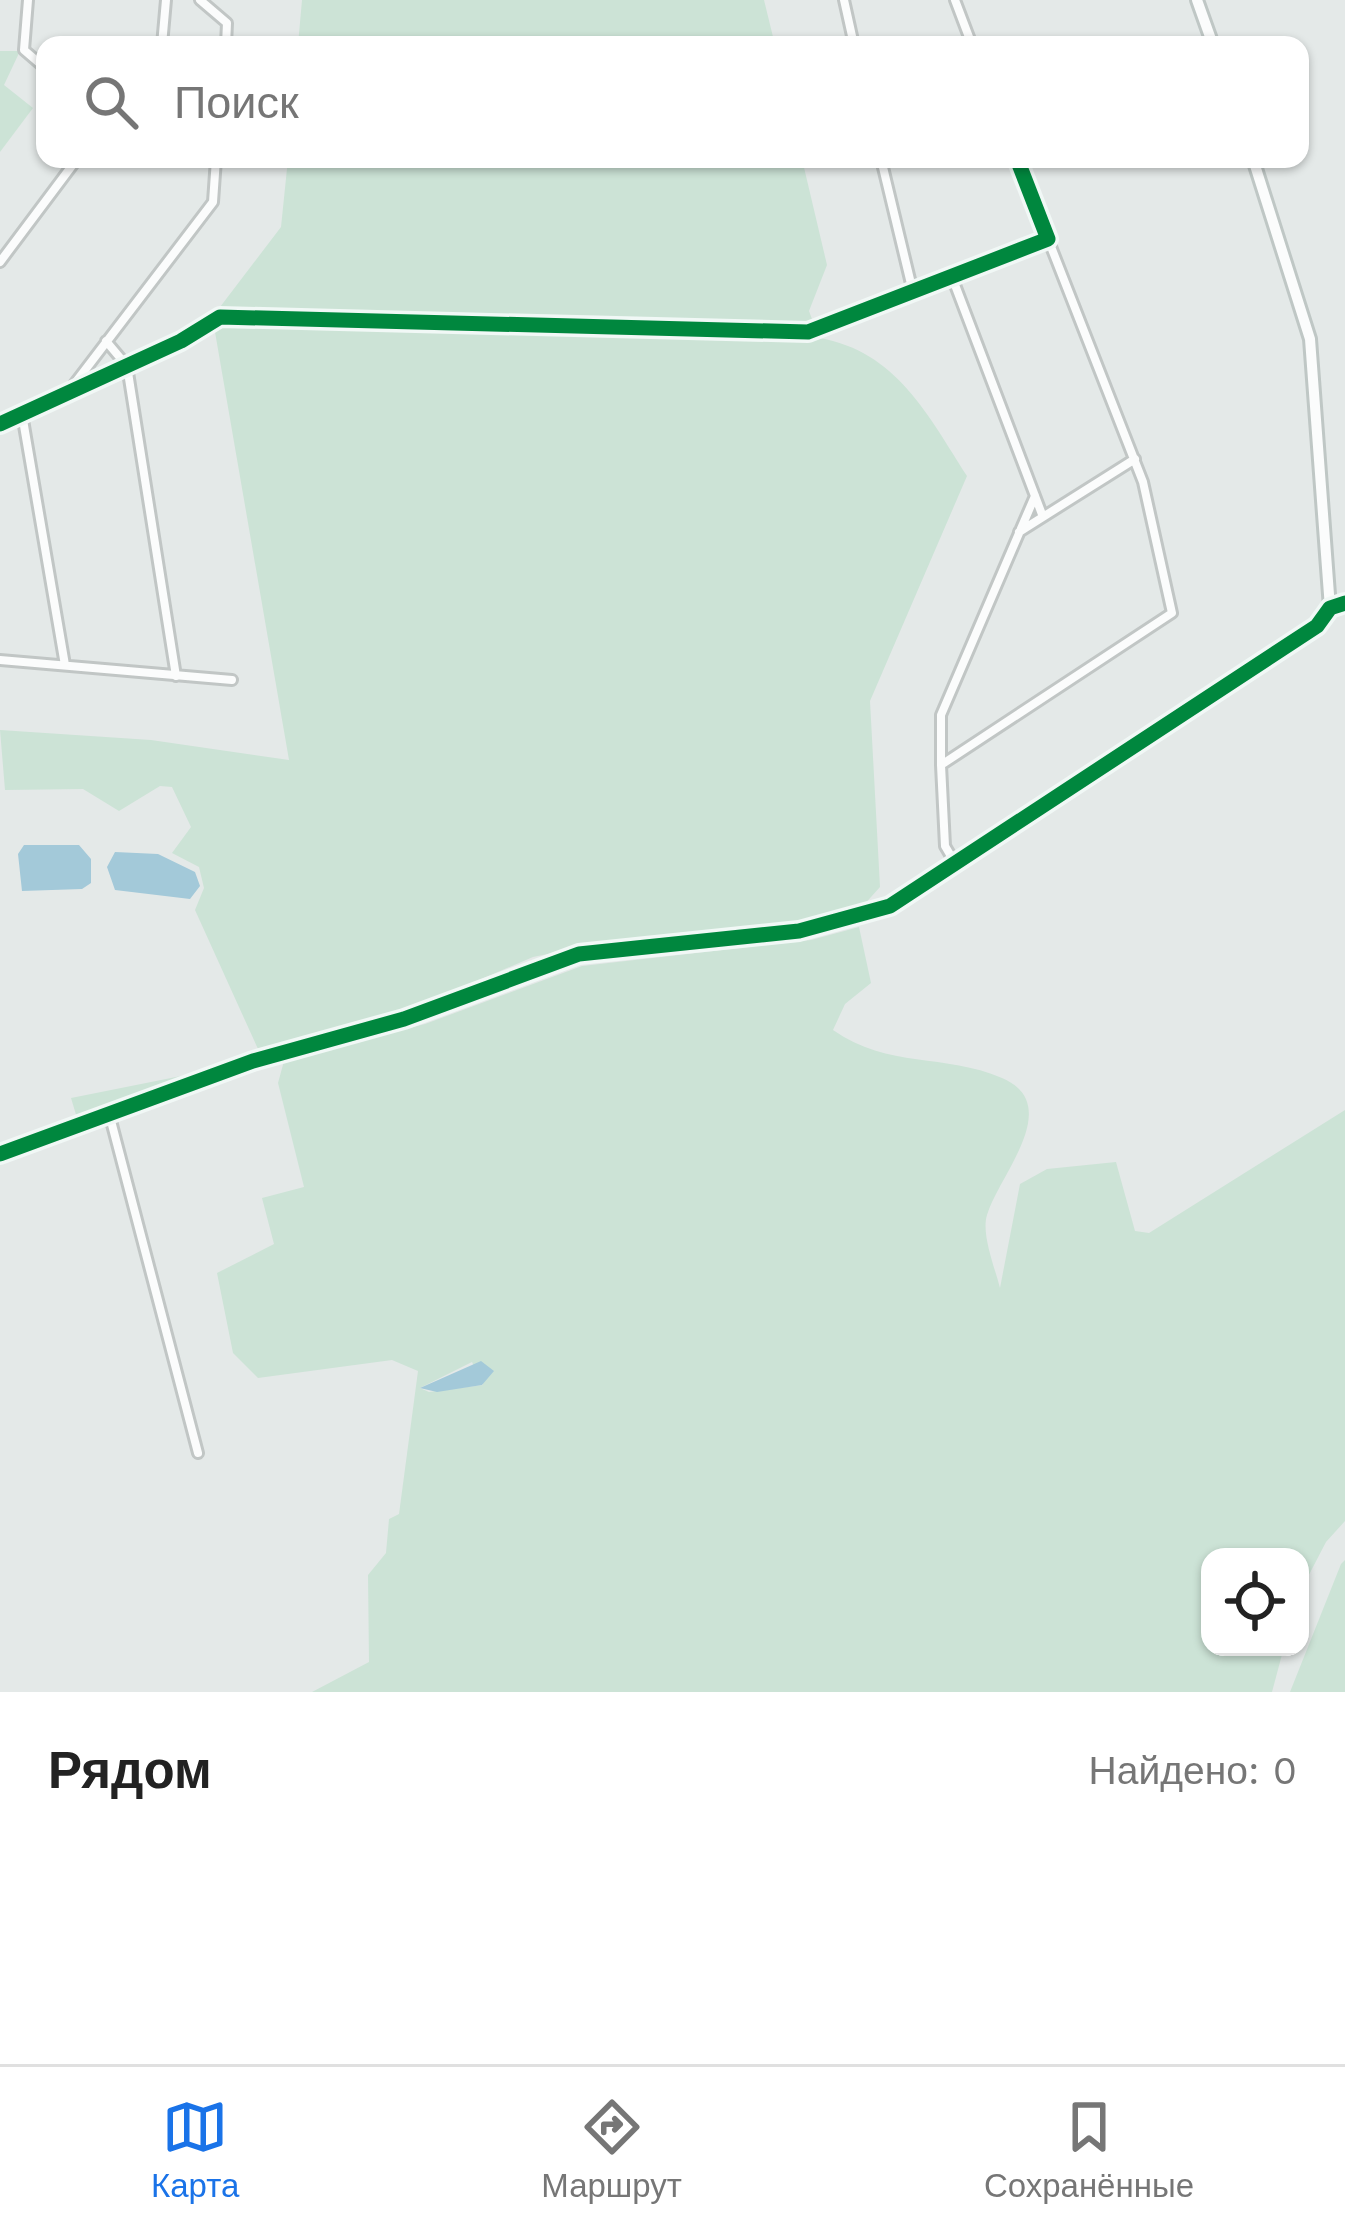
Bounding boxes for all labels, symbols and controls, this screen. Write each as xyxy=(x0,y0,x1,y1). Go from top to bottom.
search box xyxy=(36,36,1309,168)
icon: search xyxy=(78,69,144,135)
text: Поиск xyxy=(174,76,299,129)
map controls xyxy=(1201,1548,1309,1656)
button: locate xyxy=(1201,1548,1309,1656)
text: Рядом xyxy=(48,1741,212,1800)
text: Найдено: 0 xyxy=(1089,1748,1297,1793)
tab: Карта xyxy=(151,2094,239,2205)
tab: Маршрут xyxy=(541,2094,682,2205)
tab: Сохранённые xyxy=(984,2094,1194,2205)

